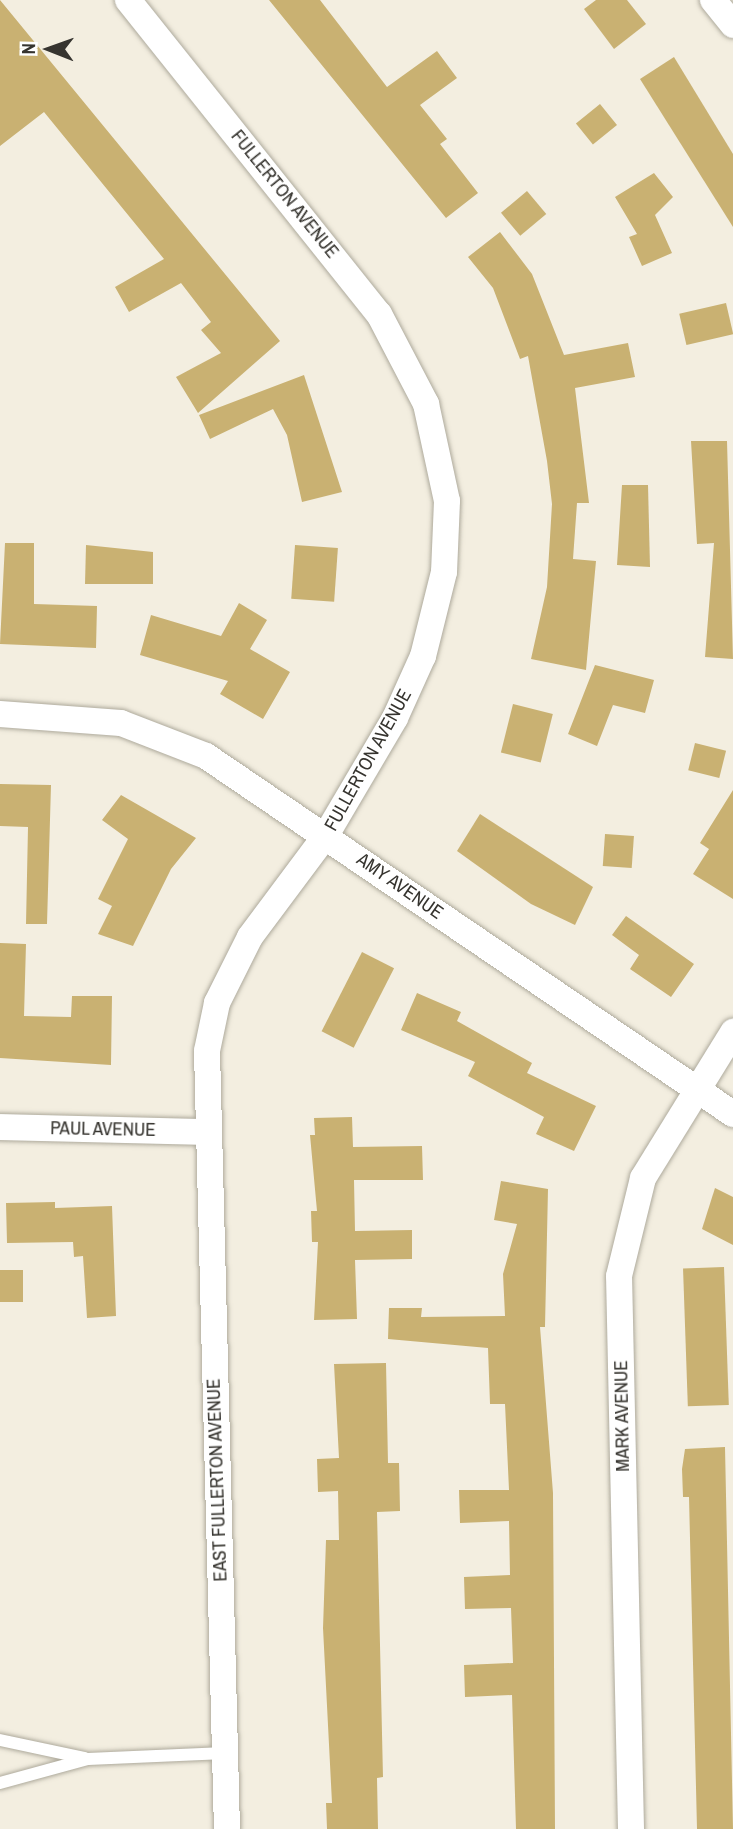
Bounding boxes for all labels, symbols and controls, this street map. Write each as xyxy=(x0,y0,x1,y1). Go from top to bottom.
north arrow xyxy=(14,14,84,84)
text: N xyxy=(15,43,41,54)
street label: FULLERTON AVENUE xyxy=(226,125,344,263)
street label: FULLERTON AVENUE xyxy=(319,685,417,835)
street label: AMY AVENUE xyxy=(352,848,448,924)
street label: PAUL AVENUE xyxy=(49,1117,157,1141)
street label: MARK AVENUE xyxy=(610,1360,634,1472)
street label: EAST FULLERTON AVENUE xyxy=(202,1377,232,1583)

